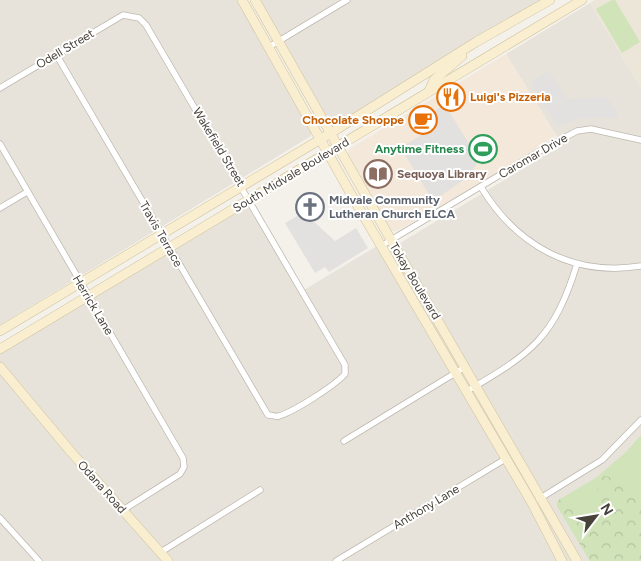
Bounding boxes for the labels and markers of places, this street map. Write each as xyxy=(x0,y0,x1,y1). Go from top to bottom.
restaurant icon: Luigi's Pizzeria xyxy=(436,82,466,112)
place label: Luigi's Pizzeria xyxy=(470,90,551,104)
cafe icon: Chocolate Shoppe xyxy=(408,105,438,135)
place label: Chocolate Shoppe xyxy=(302,113,404,127)
sports icon: Anytime Fitness xyxy=(468,134,498,164)
place label: Anytime Fitness xyxy=(375,142,464,156)
library icon: Sequoya Library xyxy=(363,159,393,189)
place label: Sequoya Library xyxy=(397,167,487,181)
church icon: Midvale Community Lutheran Church ELCA xyxy=(295,192,325,222)
place label: Midvale Community Lutheran Church ELCA xyxy=(329,193,456,221)

